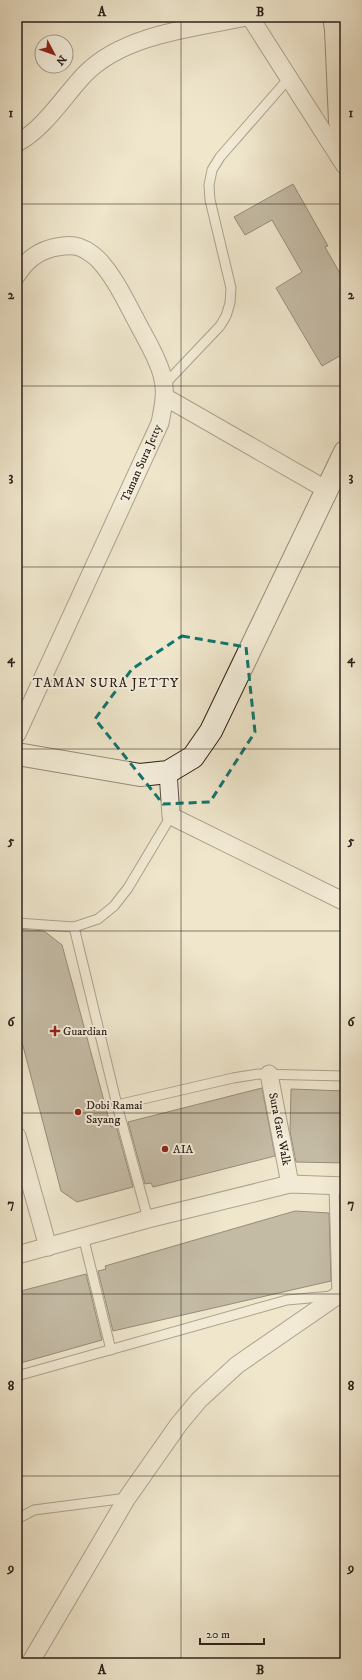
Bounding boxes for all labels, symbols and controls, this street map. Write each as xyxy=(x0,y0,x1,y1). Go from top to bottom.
text: A xyxy=(97,4,107,20)
text: B xyxy=(256,4,264,20)
north arrow xyxy=(34,34,74,74)
text: N xyxy=(53,52,69,68)
text: 1 xyxy=(9,105,14,121)
text: 1 xyxy=(349,105,354,121)
text: 2 xyxy=(8,287,15,303)
text: 2 xyxy=(348,287,355,303)
street label: Taman Sura Jetty xyxy=(118,422,165,504)
text: 3 xyxy=(9,469,14,485)
text: 3 xyxy=(349,469,354,485)
text: 4 xyxy=(6,651,15,668)
text: 4 xyxy=(346,651,355,668)
district label: TAMAN SURA JETTY xyxy=(33,675,179,691)
text: 5 xyxy=(7,833,15,849)
text: 5 xyxy=(347,833,355,849)
text: 6 xyxy=(8,1014,16,1030)
text: 6 xyxy=(348,1014,356,1030)
place label: Guardian xyxy=(63,1024,108,1039)
marker: Guardian xyxy=(50,1026,60,1036)
street label: Sura Gate Walk xyxy=(265,1091,294,1167)
place label: Dobi Ramai Sayang xyxy=(86,1098,142,1127)
marker: Dobi Ramai Sayang xyxy=(73,1107,83,1117)
place label: AIA xyxy=(173,1142,194,1157)
marker: AIA xyxy=(160,1144,170,1154)
text: 7 xyxy=(8,1196,15,1212)
text: 7 xyxy=(348,1196,355,1212)
text: 8 xyxy=(8,1378,15,1394)
text: 8 xyxy=(348,1378,355,1394)
text: 9 xyxy=(7,1560,14,1576)
text: 9 xyxy=(347,1560,354,1576)
scale bar xyxy=(200,1620,264,1646)
text: 20 m xyxy=(206,1627,230,1642)
text: A xyxy=(97,1662,107,1678)
text: B xyxy=(256,1662,264,1678)

